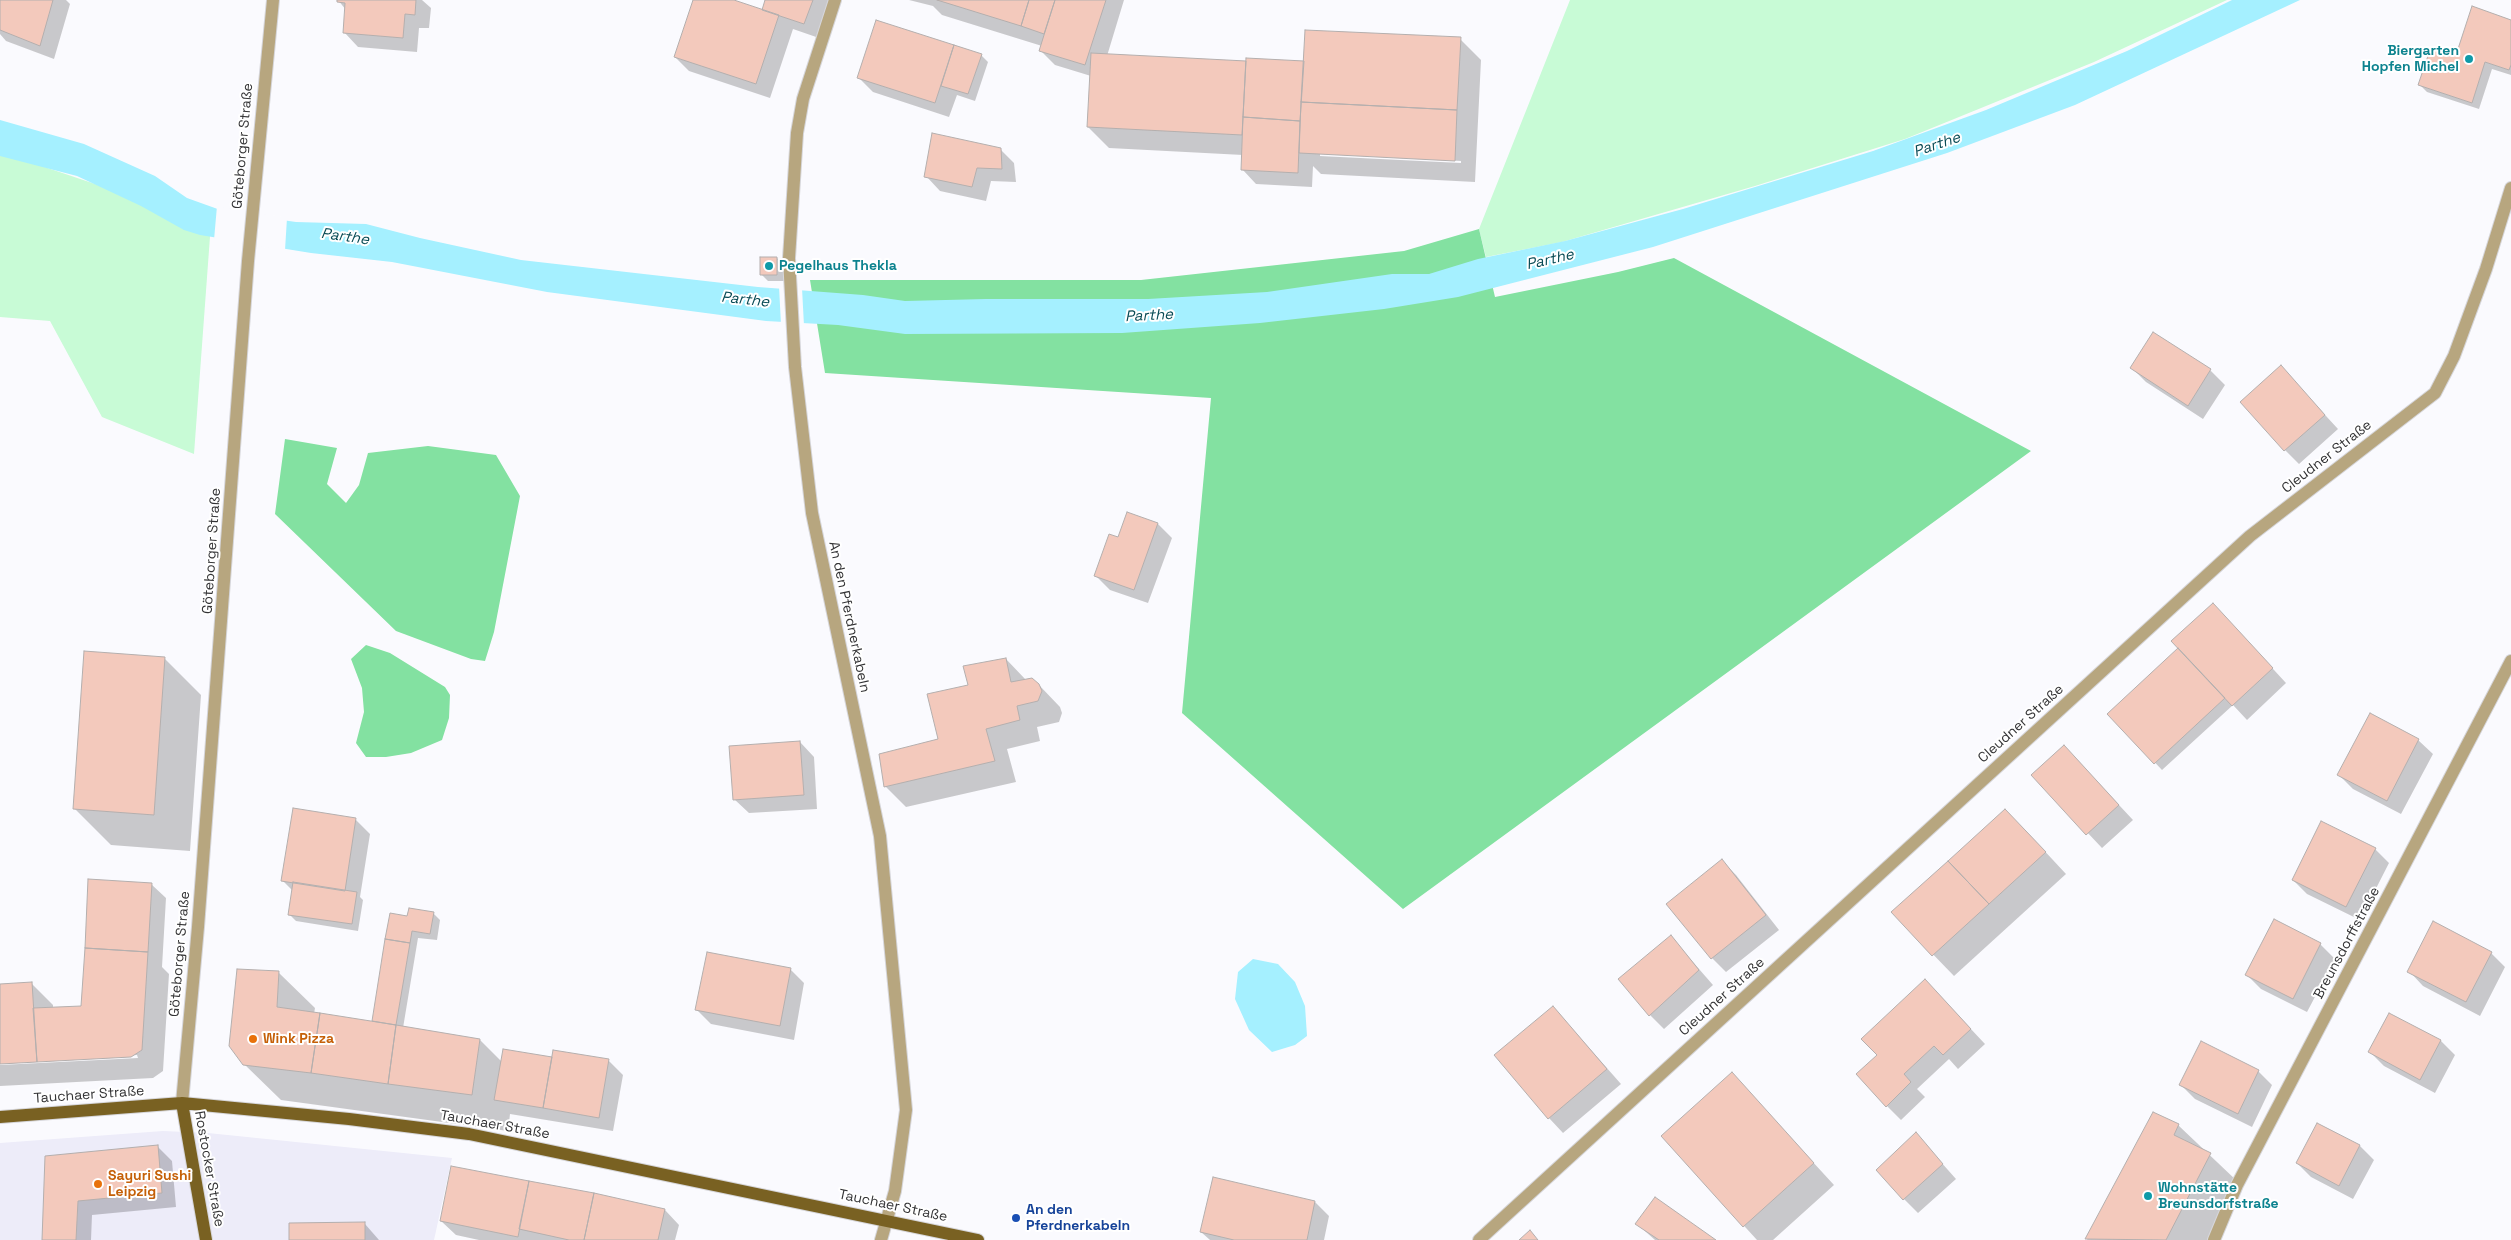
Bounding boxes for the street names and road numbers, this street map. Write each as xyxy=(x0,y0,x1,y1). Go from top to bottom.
street label: Göteborger Straße xyxy=(229,82,257,210)
street label: Cleudner Straße xyxy=(2279,417,2375,497)
street label: Göteborger Straße xyxy=(199,488,225,614)
street label: An den Pferdnerkabeln xyxy=(825,540,873,694)
street label: Cleudner Straße xyxy=(1975,681,2067,767)
street label: Breunsdorffstraße xyxy=(2310,884,2384,1002)
street label: Göteborger Straße xyxy=(166,890,194,1018)
street label: Cleudner Straße xyxy=(1676,954,1768,1040)
street label: Tauchaer Straße xyxy=(33,1083,145,1107)
street label: Tauchaer Straße xyxy=(439,1107,551,1143)
street label: Rostocker Straße xyxy=(191,1110,227,1228)
street label: Tauchaer Straße xyxy=(837,1186,949,1226)

